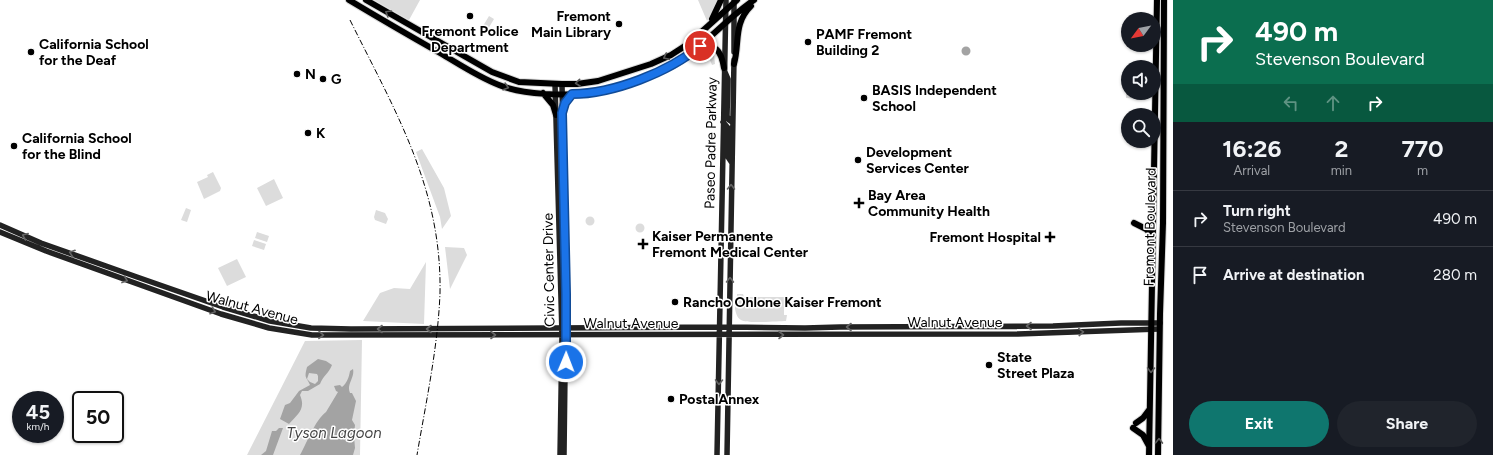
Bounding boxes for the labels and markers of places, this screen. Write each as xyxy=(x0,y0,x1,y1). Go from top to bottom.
place label: Fremont Main Library xyxy=(531,8,612,41)
marker: Fremont Police Department xyxy=(465,11,475,21)
marker: Fremont Main Library xyxy=(614,19,624,29)
place label: Fremont Police Department xyxy=(422,23,519,56)
place label: PAMF Fremont Building 2 xyxy=(816,26,912,59)
pin xyxy=(683,29,717,63)
place label: California School for the Deaf xyxy=(39,36,149,69)
marker: PAMF Fremont Building 2 xyxy=(803,37,813,47)
marker: California School for the Deaf xyxy=(26,47,36,57)
place label: N xyxy=(305,66,316,83)
marker: N xyxy=(292,69,302,79)
place label: G xyxy=(331,71,342,88)
marker: G xyxy=(318,74,328,84)
place label: BASIS Independent School xyxy=(872,82,997,115)
marker: BASIS Independent School xyxy=(859,93,869,103)
place label: K xyxy=(316,125,326,142)
marker: K xyxy=(303,128,313,138)
place label: California School for the Blind xyxy=(22,130,132,163)
marker: California School for the Blind xyxy=(9,141,19,151)
place label: Development Services Center xyxy=(866,144,969,177)
marker: Development Services Center xyxy=(853,155,863,165)
place label: Bay Area Community Health xyxy=(868,187,990,220)
marker: Bay Area Community Health xyxy=(853,197,865,209)
place label: Kaiser Permanente Fremont Medical Center xyxy=(652,228,809,261)
place label: Fremont Hospital xyxy=(929,229,1041,246)
marker: Fremont Hospital xyxy=(1044,231,1056,243)
marker: Kaiser Permanente Fremont Medical Center xyxy=(637,238,649,250)
place label: Rancho Ohlone Kaiser Fremont xyxy=(683,294,882,311)
marker: Rancho Ohlone Kaiser Fremont xyxy=(670,297,680,307)
place label: State Street Plaza xyxy=(997,349,1074,382)
marker: State Street Plaza xyxy=(984,360,994,370)
place label: PostalAnnex xyxy=(679,391,760,408)
marker: PostalAnnex xyxy=(666,394,676,404)

